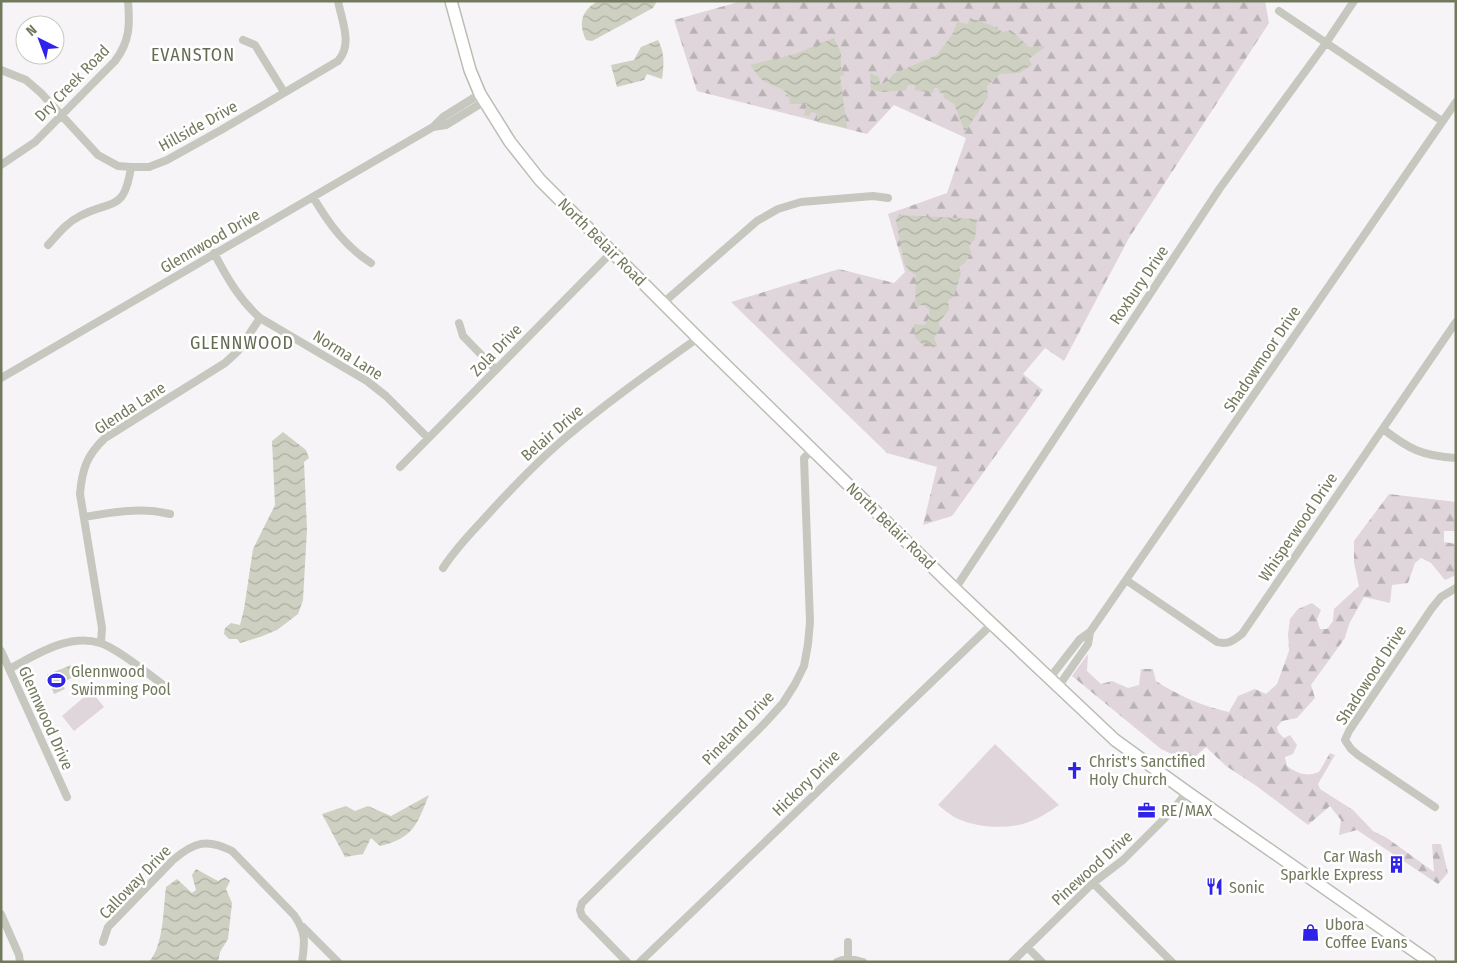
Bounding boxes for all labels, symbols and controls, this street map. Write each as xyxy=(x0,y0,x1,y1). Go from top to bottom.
north arrow xyxy=(15,15,65,65)
text: N xyxy=(23,22,40,40)
street label: Dry Creek Road xyxy=(31,41,113,125)
district label: EVANSTON xyxy=(151,44,235,66)
street label: Hillside Drive xyxy=(155,97,241,155)
street label: North Belair Road xyxy=(554,194,650,290)
street label: Glennwood Drive xyxy=(157,205,263,277)
street label: Roxbury Drive xyxy=(1106,242,1172,328)
street label: Shadowmoor Drive xyxy=(1219,302,1305,416)
street label: Zola Drive xyxy=(467,320,526,380)
street label: Norma Lane xyxy=(310,326,387,384)
district label: GLENNWOOD xyxy=(190,332,294,354)
street label: Glenda Lane xyxy=(91,378,169,438)
street label: Belair Drive xyxy=(517,401,587,465)
street label: Whisperwood Drive xyxy=(1255,469,1341,585)
street label: North Belair Road xyxy=(843,479,939,573)
street label: Shadowood Drive xyxy=(1332,622,1410,728)
place label: Glennwood Swimming Pool xyxy=(71,662,171,699)
street label: Glennwood Drive xyxy=(15,663,77,773)
sports icon: Glennwood Swimming Pool xyxy=(47,670,67,690)
street label: Pineland Drive xyxy=(698,687,778,769)
street label: Hickory Drive xyxy=(768,746,844,820)
place label: Christ's Sanctified Holy Church xyxy=(1089,752,1206,789)
church icon: Christ's Sanctified Holy Church xyxy=(1065,760,1085,780)
office icon: RE/MAX xyxy=(1137,800,1157,820)
place label: RE/MAX xyxy=(1161,801,1213,820)
street label: Pinewood Drive xyxy=(1048,827,1136,909)
street label: Calloway Drive xyxy=(95,841,175,923)
place label: Car Wash Sparkle Express xyxy=(1280,847,1383,884)
building icon: Car Wash Sparkle Express xyxy=(1387,855,1407,875)
restaurant icon: Sonic xyxy=(1205,877,1225,897)
place label: Sonic xyxy=(1229,878,1265,897)
place label: Ubora Coffee Evans xyxy=(1325,915,1408,952)
shop icon: Ubora Coffee Evans xyxy=(1301,923,1321,943)

